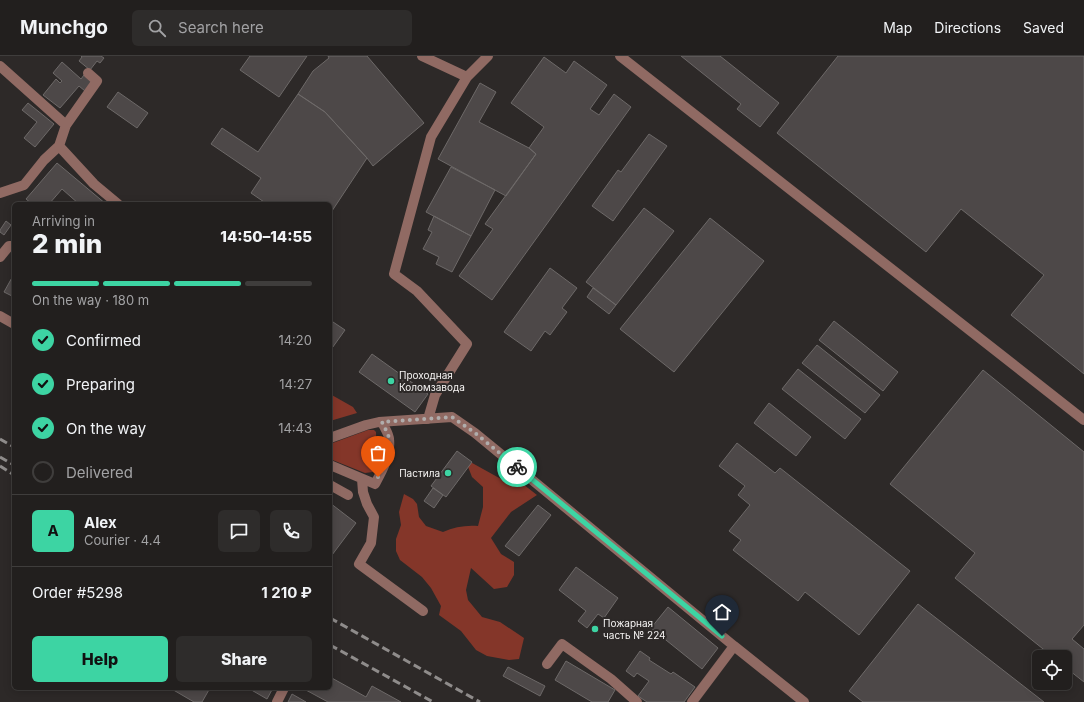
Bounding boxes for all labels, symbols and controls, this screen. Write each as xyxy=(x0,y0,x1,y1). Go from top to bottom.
search box xyxy=(132,10,412,46)
text: Munchgo xyxy=(20,16,108,39)
icon: search xyxy=(146,17,168,39)
text: Search here xyxy=(178,18,264,37)
text: Map xyxy=(883,19,912,36)
text: Directions xyxy=(934,19,1001,36)
text: Saved xyxy=(1023,19,1064,36)
text: Arriving in xyxy=(32,213,95,229)
text: 14:50–14:55 xyxy=(220,227,312,246)
text: 2 min xyxy=(32,228,102,259)
text: On the way · 180 m xyxy=(32,292,149,308)
icon: check xyxy=(32,329,54,351)
text: Confirmed xyxy=(66,331,141,350)
text: 14:20 xyxy=(278,332,312,348)
place label: Проходная Коломзавода xyxy=(399,369,465,393)
icon: check xyxy=(32,373,54,395)
text: Preparing xyxy=(66,375,135,394)
text: 14:27 xyxy=(279,376,312,392)
marker: Проходная Коломзавода xyxy=(386,376,396,386)
icon: check xyxy=(32,417,54,439)
text: On the way xyxy=(66,419,146,438)
text: 14:43 xyxy=(278,420,312,436)
pin xyxy=(361,436,395,477)
icon: bag xyxy=(367,442,389,464)
courier xyxy=(497,447,537,487)
icon: bike xyxy=(506,456,528,478)
text: Delivered xyxy=(66,463,133,482)
place label: Пастила xyxy=(399,467,440,479)
marker: Пастила xyxy=(443,468,453,478)
button: chat xyxy=(218,510,260,552)
button: phone xyxy=(270,510,312,552)
text: Alex xyxy=(84,513,117,532)
text: A xyxy=(47,521,59,540)
text: Courier · 4.4 xyxy=(84,532,161,548)
text: Order #5298 xyxy=(32,583,123,602)
text: 1 210 ₽ xyxy=(261,583,312,602)
pin xyxy=(705,595,739,636)
icon: home xyxy=(711,601,733,623)
place label: Пожарная часть № 224 xyxy=(603,617,666,641)
marker: Пожарная часть № 224 xyxy=(590,624,600,634)
button: Help xyxy=(32,636,168,682)
button: Share xyxy=(176,636,312,682)
map controls xyxy=(1032,650,1072,690)
button: locate xyxy=(1032,650,1072,690)

